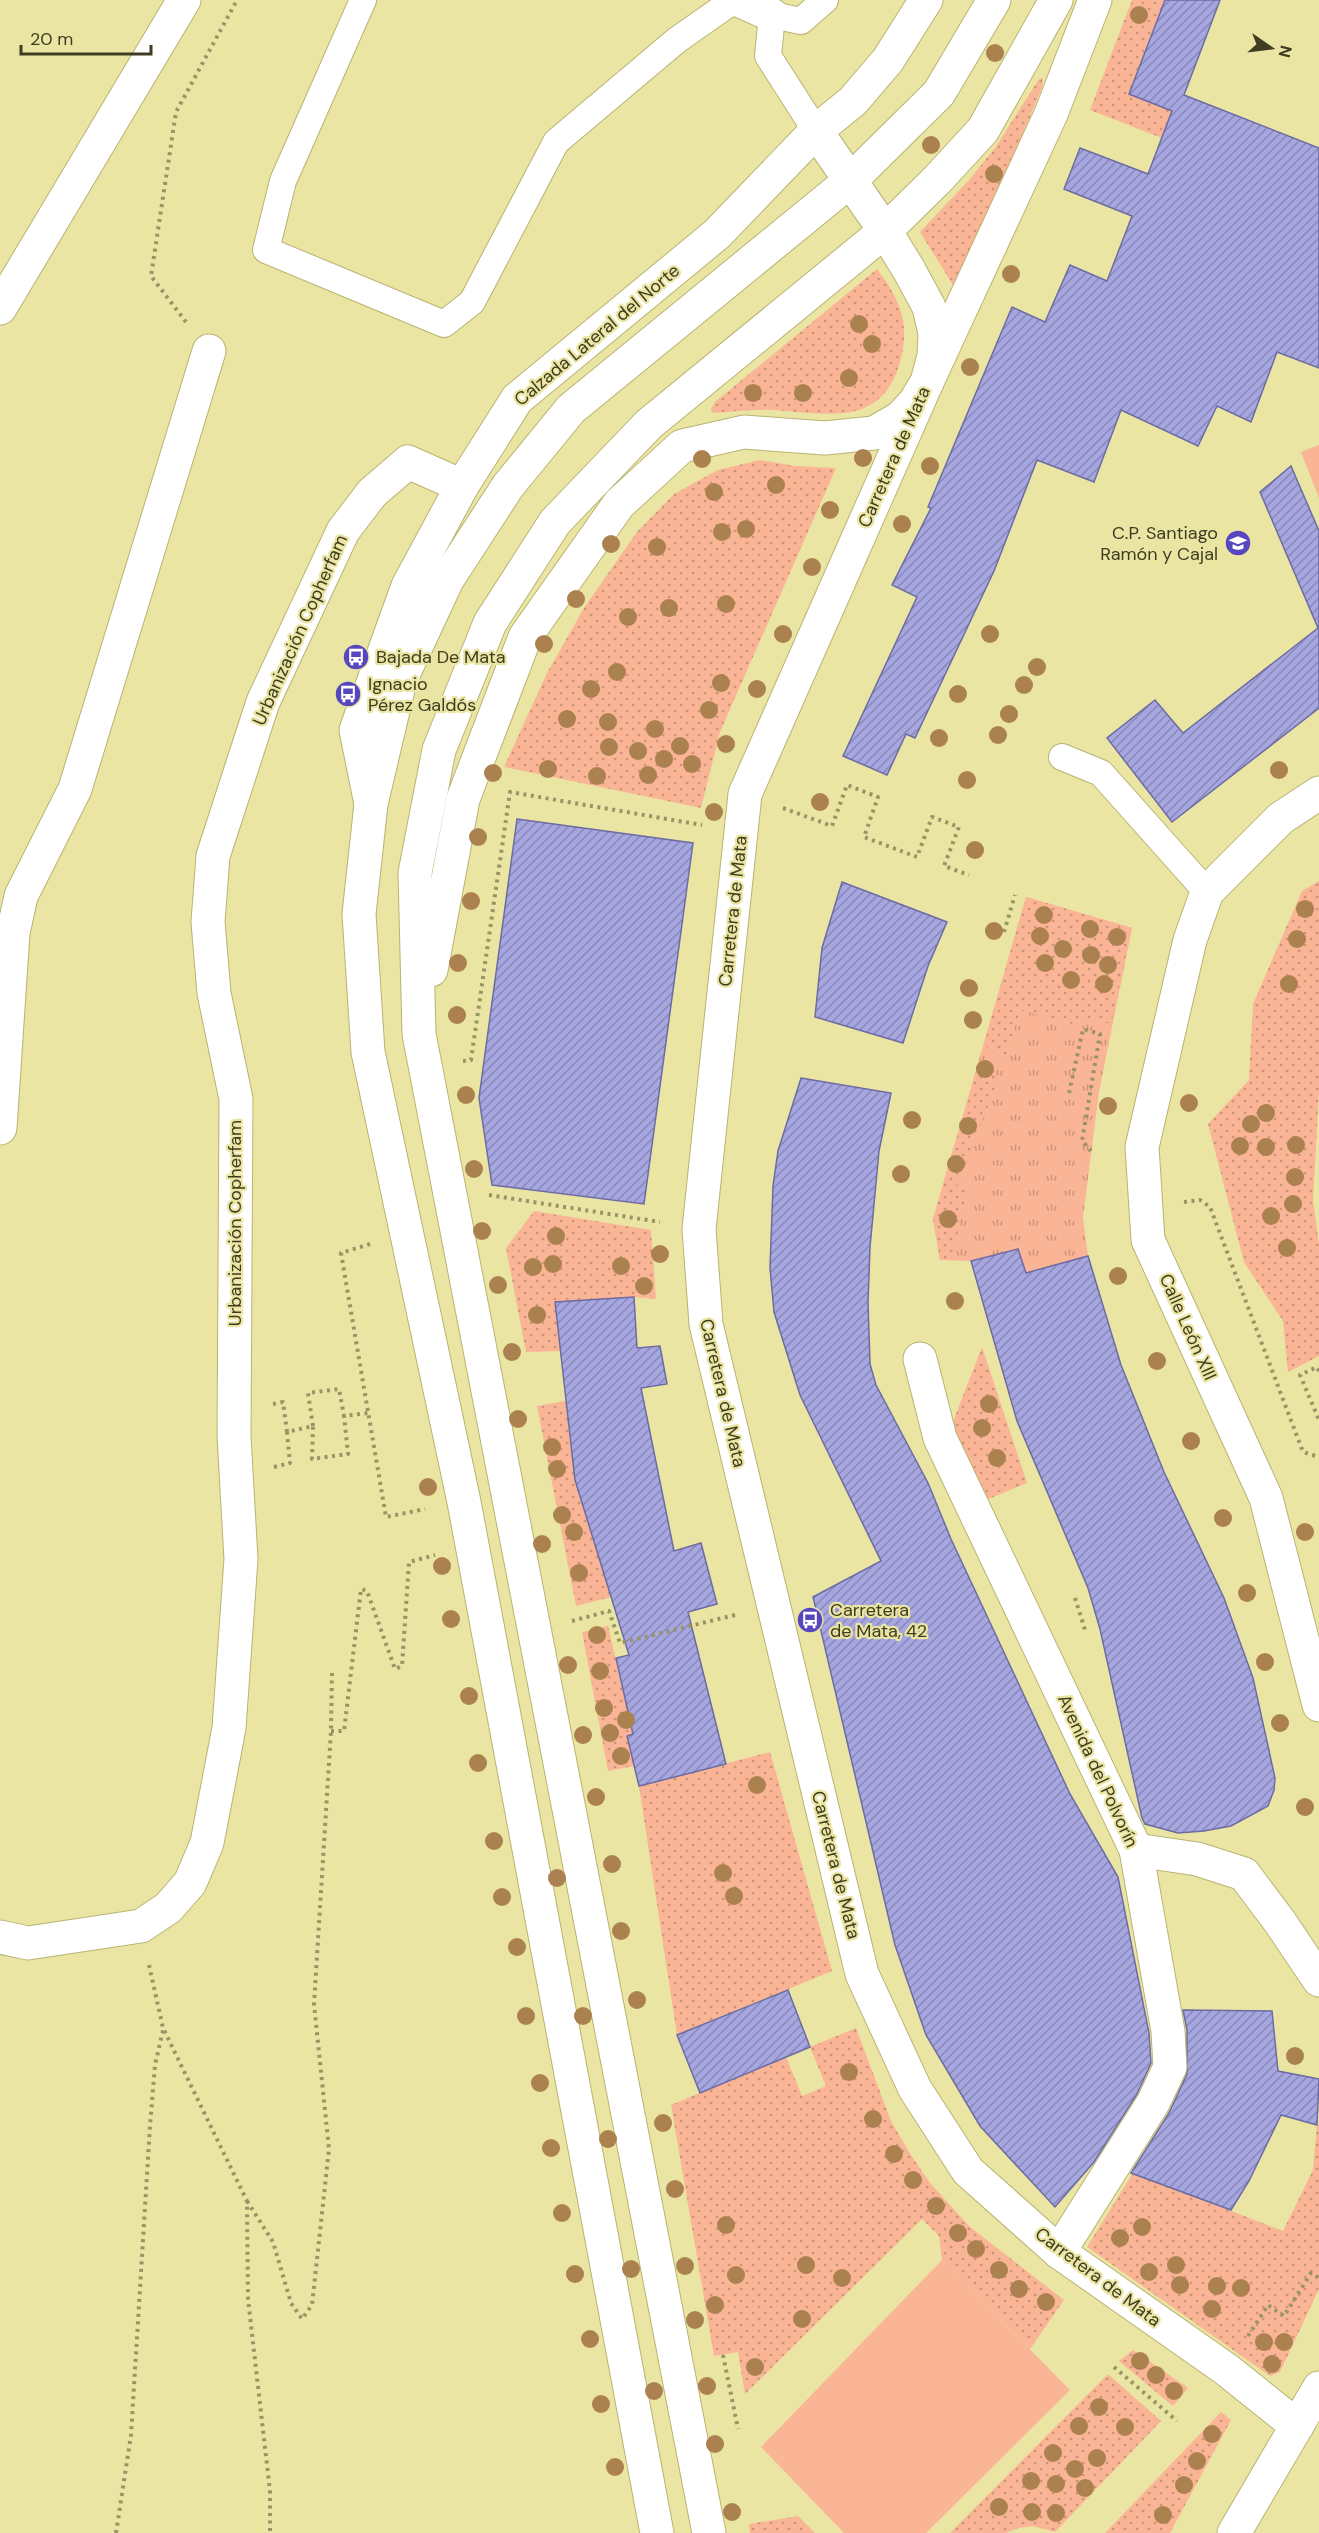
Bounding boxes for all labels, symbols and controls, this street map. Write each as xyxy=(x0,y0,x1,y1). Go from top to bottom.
scale bar xyxy=(21,18,152,56)
north arrow xyxy=(1241,18,1301,78)
text: 20 m xyxy=(30,27,73,51)
text: N xyxy=(1273,43,1297,60)
street label: Calzada Lateral del Norte xyxy=(509,259,685,411)
street label: Carretera de Mata xyxy=(852,383,936,531)
place label: C.P. Santiago Ramón y Cajal xyxy=(1100,521,1218,566)
school or university icon: C.P. Santiago Ramón y Cajal xyxy=(1223,528,1253,558)
street label: Urbanización Copherfam xyxy=(247,531,353,729)
bus stop icon: Bajada De Mata xyxy=(341,642,371,672)
place label: Bajada De Mata xyxy=(376,645,506,669)
place label: Ignacio Pérez Galdós xyxy=(368,672,476,717)
bus stop icon: Ignacio Pérez Galdós xyxy=(333,679,363,709)
street label: Carretera de Mata xyxy=(713,834,753,988)
street label: Urbanización Copherfam xyxy=(223,1120,247,1326)
street label: Calle León XIII xyxy=(1154,1270,1222,1384)
street label: Carretera de Mata xyxy=(694,1316,752,1470)
place label: Carretera de Mata, 42 xyxy=(830,1598,927,1643)
bus stop icon: Carretera de Mata, 42 xyxy=(795,1605,825,1635)
street label: Avenida del Polvorín xyxy=(1052,1690,1144,1852)
street label: Carretera de Mata xyxy=(806,1789,866,1941)
street label: Carretera de Mata xyxy=(1030,2222,1166,2332)

